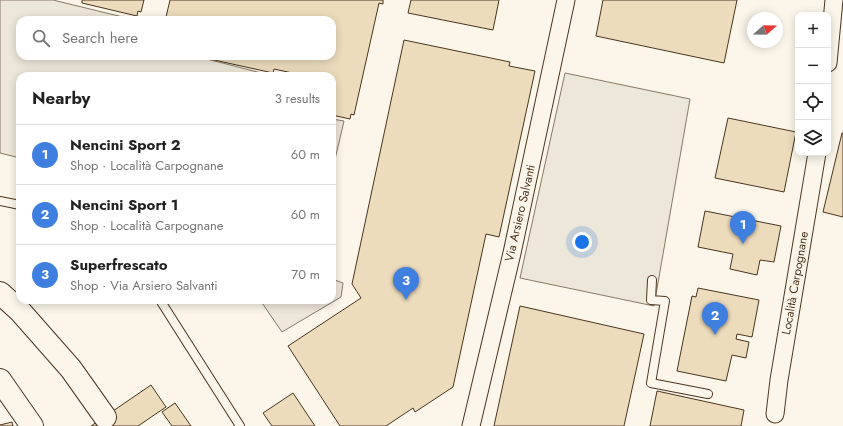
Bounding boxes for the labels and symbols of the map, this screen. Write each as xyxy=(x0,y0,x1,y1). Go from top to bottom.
north arrow xyxy=(747,12,783,48)
street label: Via Arsiero Salvanti xyxy=(500,163,540,263)
pin: 1 xyxy=(730,211,756,244)
street label: Località Carpognane xyxy=(777,230,813,336)
your location xyxy=(572,232,592,252)
pin: 3 xyxy=(393,267,419,300)
pin: 2 xyxy=(702,302,728,335)

